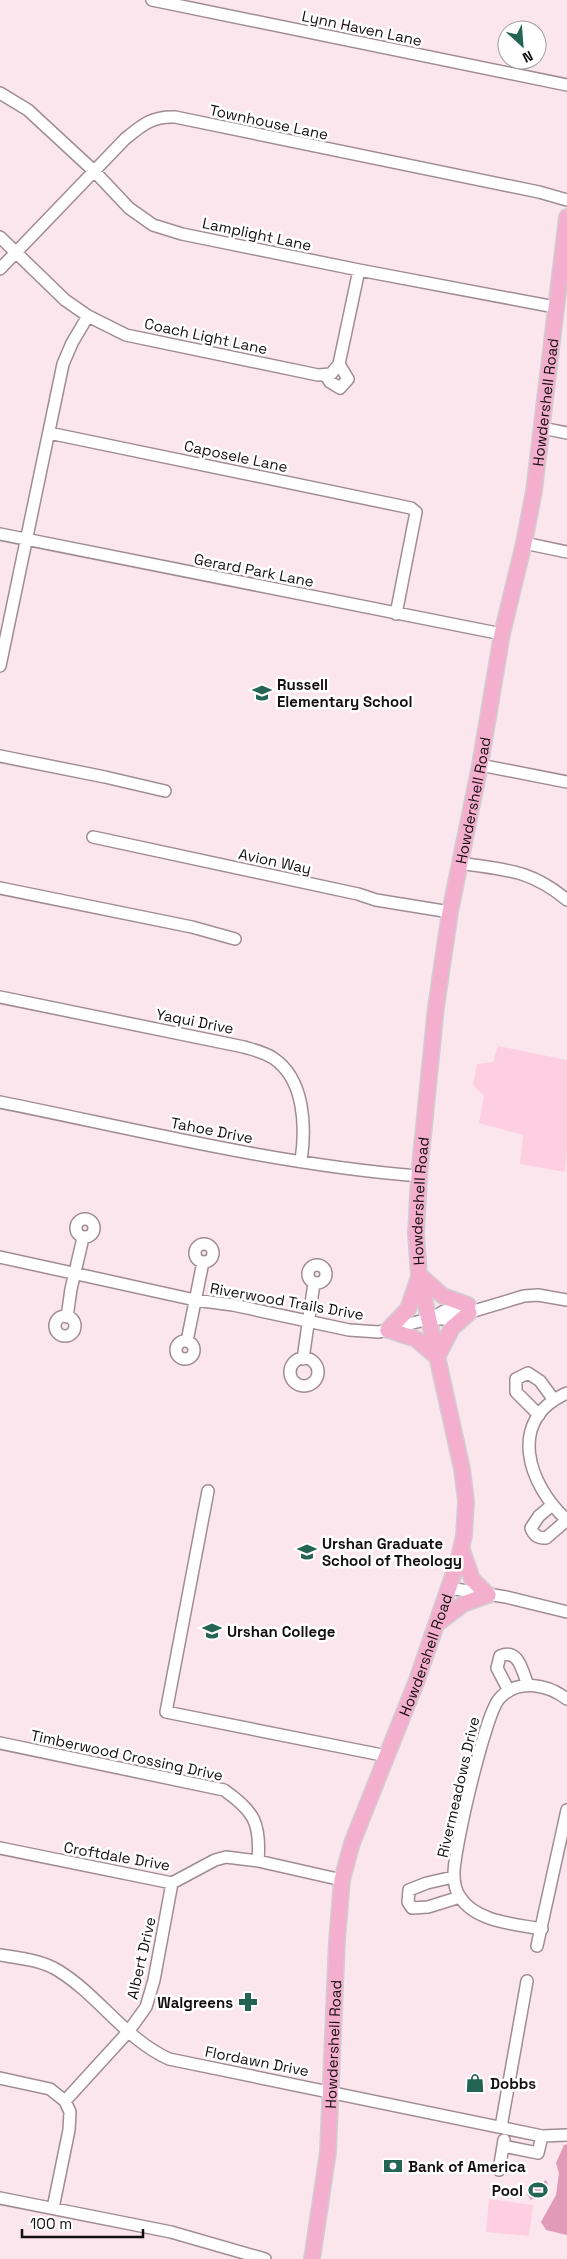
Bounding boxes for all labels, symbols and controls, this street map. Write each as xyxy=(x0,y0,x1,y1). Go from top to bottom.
street label: Lynn Haven Lane xyxy=(300,6,424,50)
north arrow xyxy=(497,20,547,70)
text: N xyxy=(520,47,536,67)
street label: Townhouse Lane xyxy=(208,100,330,144)
street label: Lamplight Lane xyxy=(201,213,313,255)
street label: Coach Light Lane xyxy=(143,314,269,358)
street label: Howdershell Road xyxy=(528,337,562,467)
street label: Caposele Lane xyxy=(183,436,290,476)
street label: Gerard Park Lane xyxy=(192,549,316,591)
place label: Russell Elementary School xyxy=(277,675,412,711)
school or university icon: Russell Elementary School xyxy=(251,682,273,704)
street label: Howdershell Road xyxy=(451,735,494,865)
street label: Avion Way xyxy=(237,844,313,878)
street label: Yaqui Drive xyxy=(155,1004,236,1038)
street label: Tahoe Drive xyxy=(169,1113,255,1147)
street label: Howdershell Road xyxy=(406,1136,432,1266)
street label: Riverwood Trails Drive xyxy=(209,1278,365,1324)
place label: Urshan Graduate School of Theology xyxy=(322,1534,462,1570)
school or university icon: Urshan Graduate School of Theology xyxy=(296,1541,318,1563)
street label: Howdershell Road xyxy=(394,1591,456,1719)
school or university icon: Urshan College xyxy=(201,1620,223,1642)
place label: Urshan College xyxy=(227,1622,336,1641)
street label: Rivermeadows Drive xyxy=(433,1715,483,1859)
street label: Timberwood Crossing Drive xyxy=(29,1725,225,1785)
street label: Croftdale Drive xyxy=(62,1837,172,1875)
street label: Albert Drive xyxy=(122,1915,160,2001)
street label: Howdershell Road xyxy=(320,1979,345,2109)
pharmacy icon: Walgreens xyxy=(237,1991,259,2013)
place label: Walgreens xyxy=(157,1993,233,2012)
street label: Flordawn Drive xyxy=(203,2042,311,2080)
shop icon: Dobbs xyxy=(464,2072,486,2094)
place label: Dobbs xyxy=(490,2074,536,2093)
bank icon: Bank of America xyxy=(382,2155,404,2177)
place label: Bank of America xyxy=(408,2157,526,2176)
sports icon: Pool xyxy=(527,2179,549,2201)
place label: Pool xyxy=(492,2181,523,2200)
scale bar xyxy=(22,2206,144,2238)
text: 100 m xyxy=(30,2214,72,2233)

